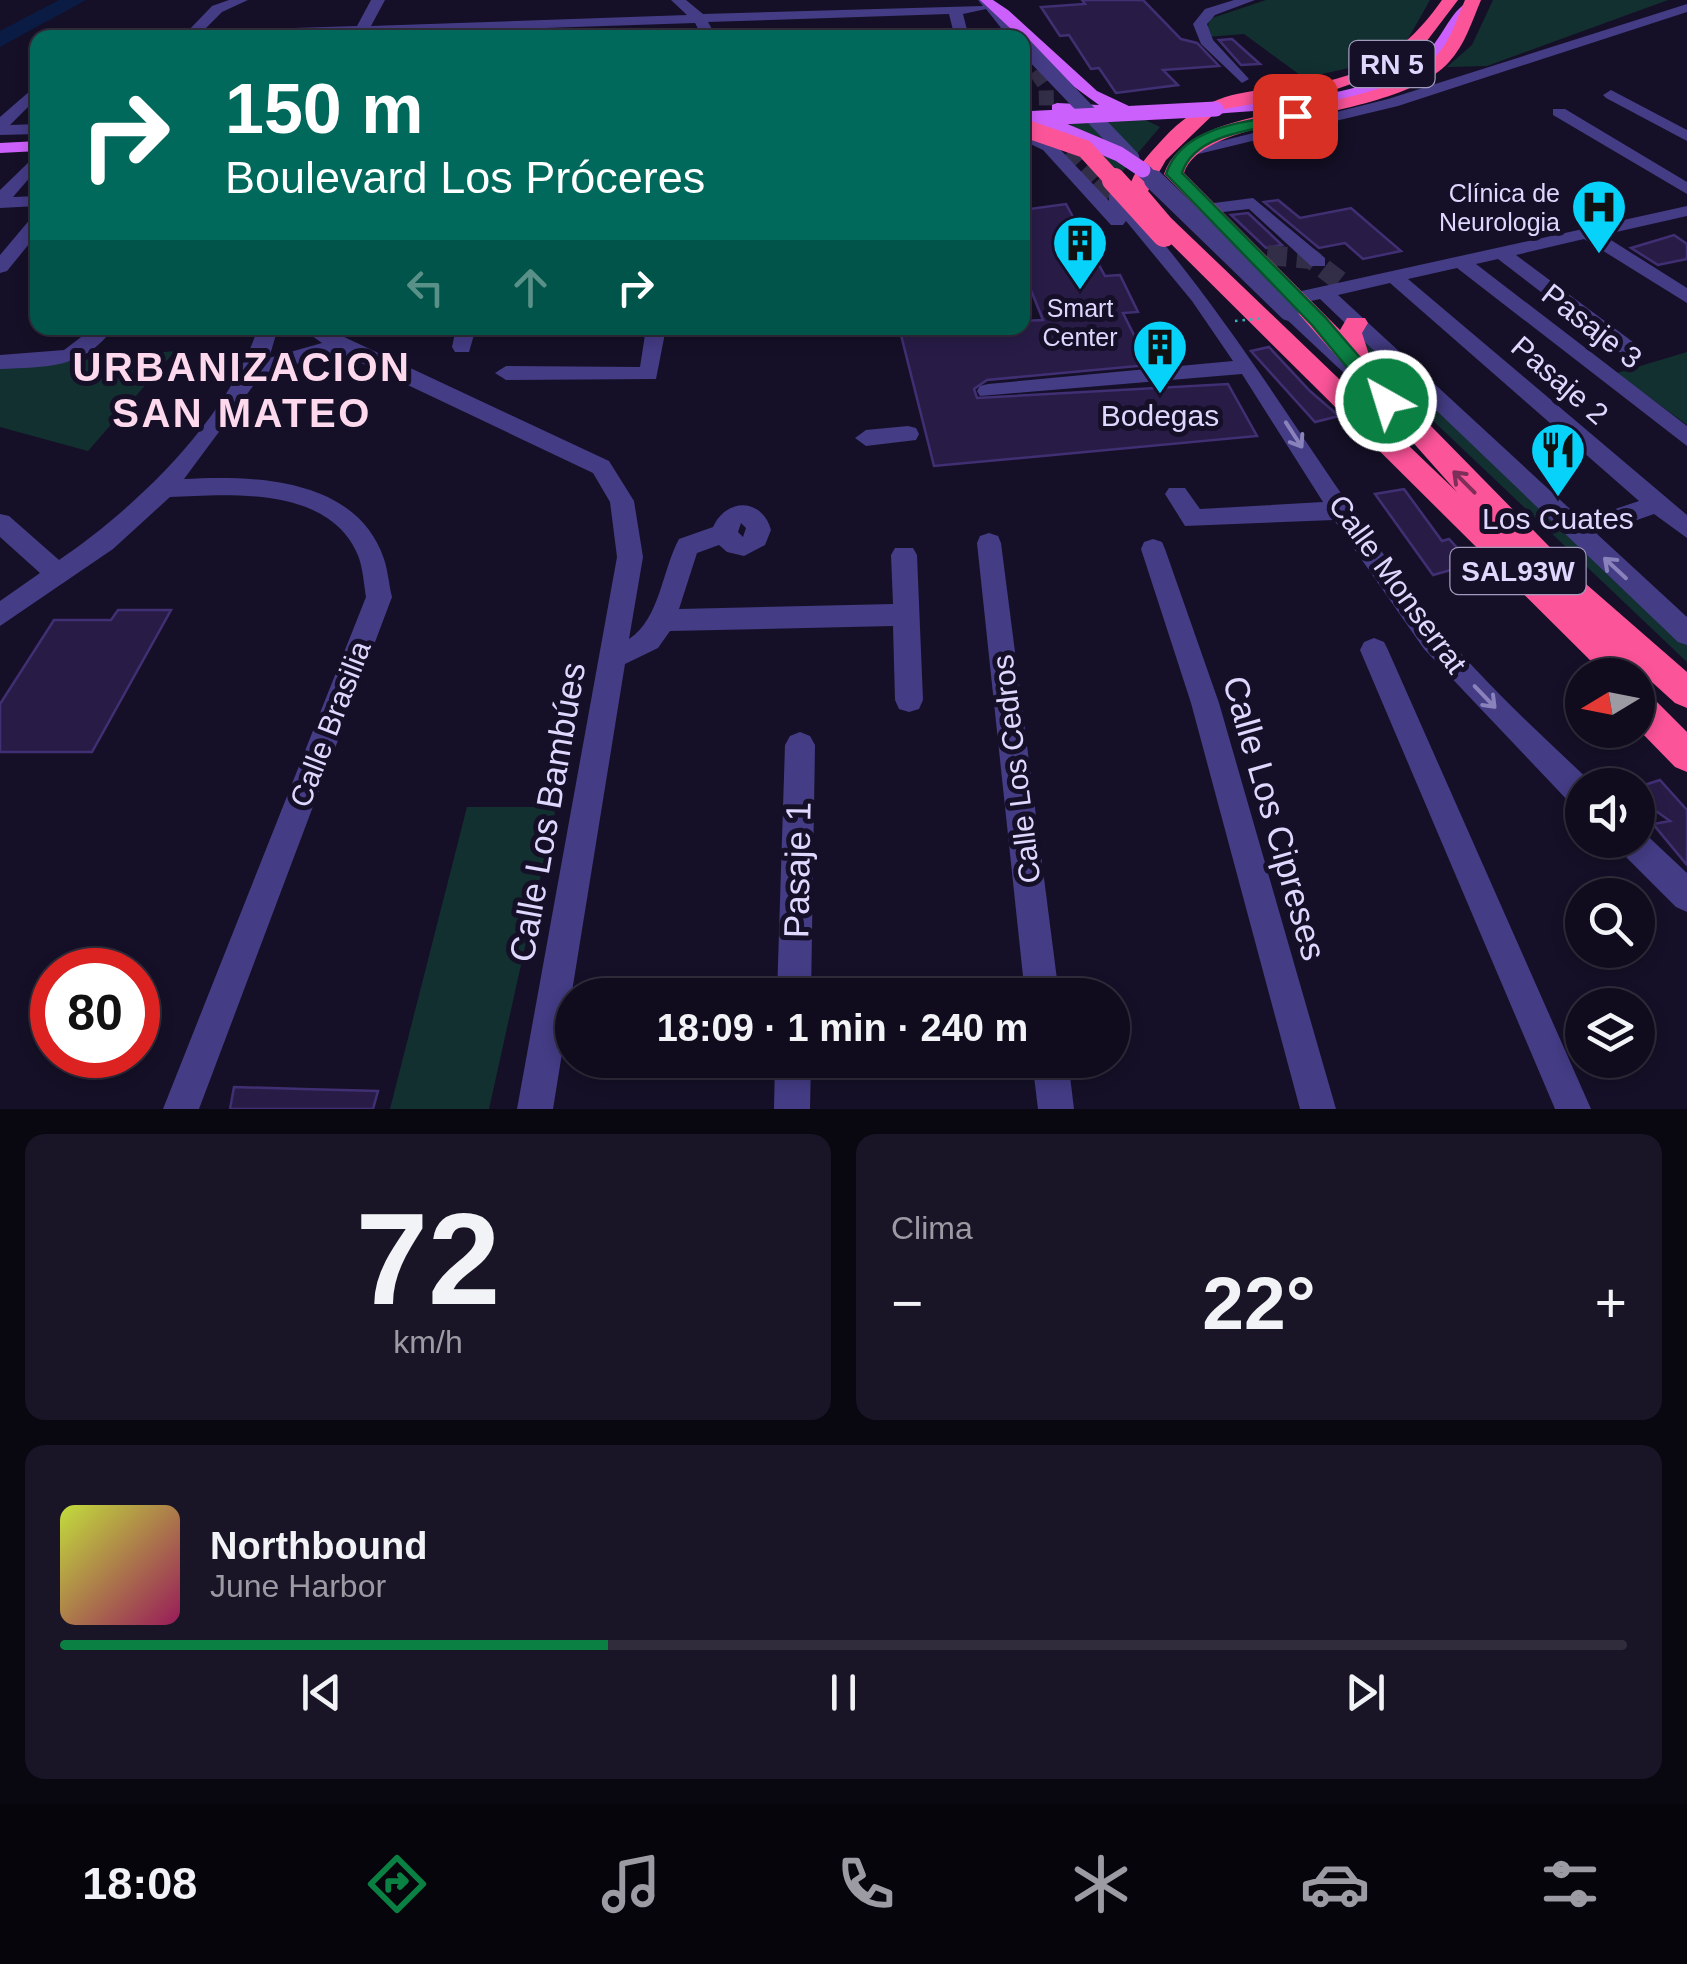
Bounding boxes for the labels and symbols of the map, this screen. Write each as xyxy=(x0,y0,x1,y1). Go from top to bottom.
road number: RN 5 xyxy=(1350,41,1434,87)
pin xyxy=(1253,74,1338,159)
hospital icon: Clínica de Neurologia xyxy=(1569,177,1629,256)
place label: Clínica de Neurologia xyxy=(1439,179,1560,236)
building icon: Smart Center xyxy=(1050,213,1110,292)
street label: Pasaje 3 xyxy=(1536,277,1648,375)
place label: Smart Center xyxy=(1042,294,1118,351)
building icon: Bodegas xyxy=(1130,317,1190,396)
street label: Pasaje 2 xyxy=(1505,329,1615,431)
district label: URBANIZACION SAN MATEO xyxy=(73,345,411,435)
position arrow xyxy=(1334,349,1438,453)
place label: Bodegas xyxy=(1101,399,1219,432)
one-way arrow xyxy=(1284,420,1305,448)
restaurant icon: Los Cuates xyxy=(1528,420,1588,499)
one-way arrow xyxy=(1453,470,1477,494)
street label: Calle Monserrat xyxy=(1322,489,1474,680)
place label: Los Cuates xyxy=(1482,502,1634,535)
road number: SAL93W xyxy=(1450,548,1586,594)
one-way arrow xyxy=(1604,556,1628,580)
street label: Calle Brasilia xyxy=(283,636,377,812)
street label: Calle Los Cedros xyxy=(986,653,1046,885)
north arrow xyxy=(1565,658,1655,748)
street label: Calle Los Bambúes xyxy=(501,659,593,965)
street label: Calle Los Cipreses xyxy=(1216,671,1334,965)
one-way arrow xyxy=(1472,685,1496,709)
street label: Pasaje 1 xyxy=(776,802,818,938)
speed limit sign: 80 xyxy=(30,948,160,1078)

